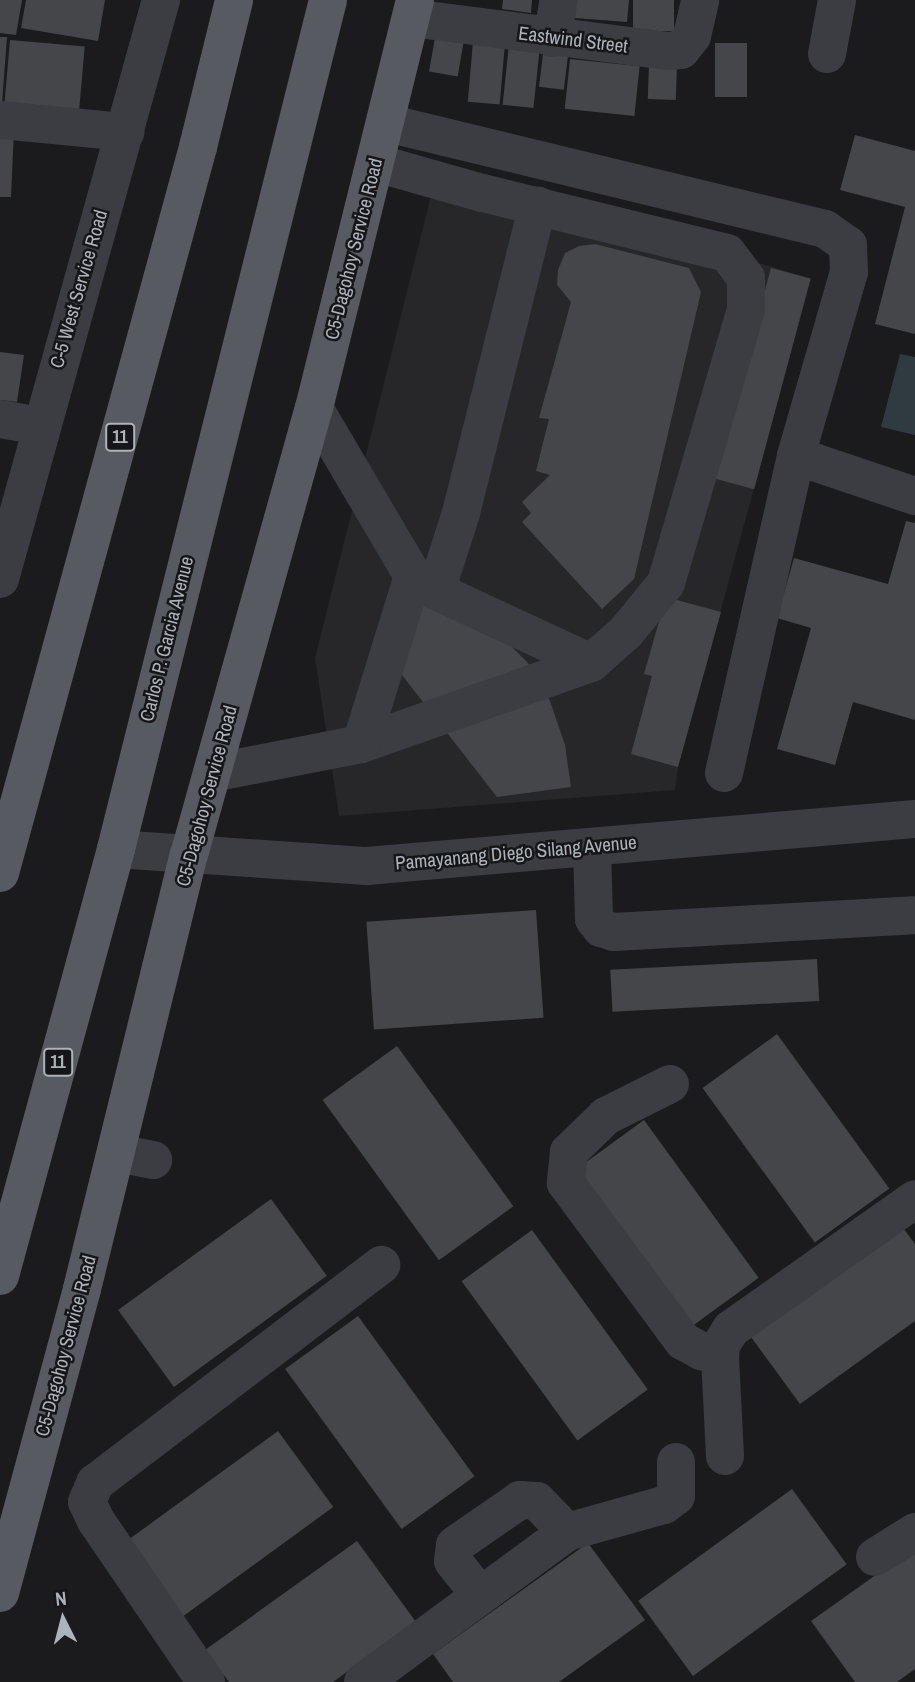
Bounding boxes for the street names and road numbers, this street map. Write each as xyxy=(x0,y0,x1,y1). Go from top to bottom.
street label: Eastwind Street xyxy=(517,22,629,58)
street label: C5-Dagohoy Service Road xyxy=(320,156,388,342)
street label: C-5 West Service Road xyxy=(46,207,112,371)
road number: 11 xyxy=(104,422,136,452)
street label: Carlos P. Garcia Avenue xyxy=(135,554,199,724)
street label: C5-Dagohoy Service Road xyxy=(172,703,242,889)
street label: Pamayanang Diego Silang Avenue xyxy=(394,831,638,875)
road number: 11 xyxy=(42,1048,74,1077)
street label: C5-Dagohoy Service Road xyxy=(31,1253,101,1439)

